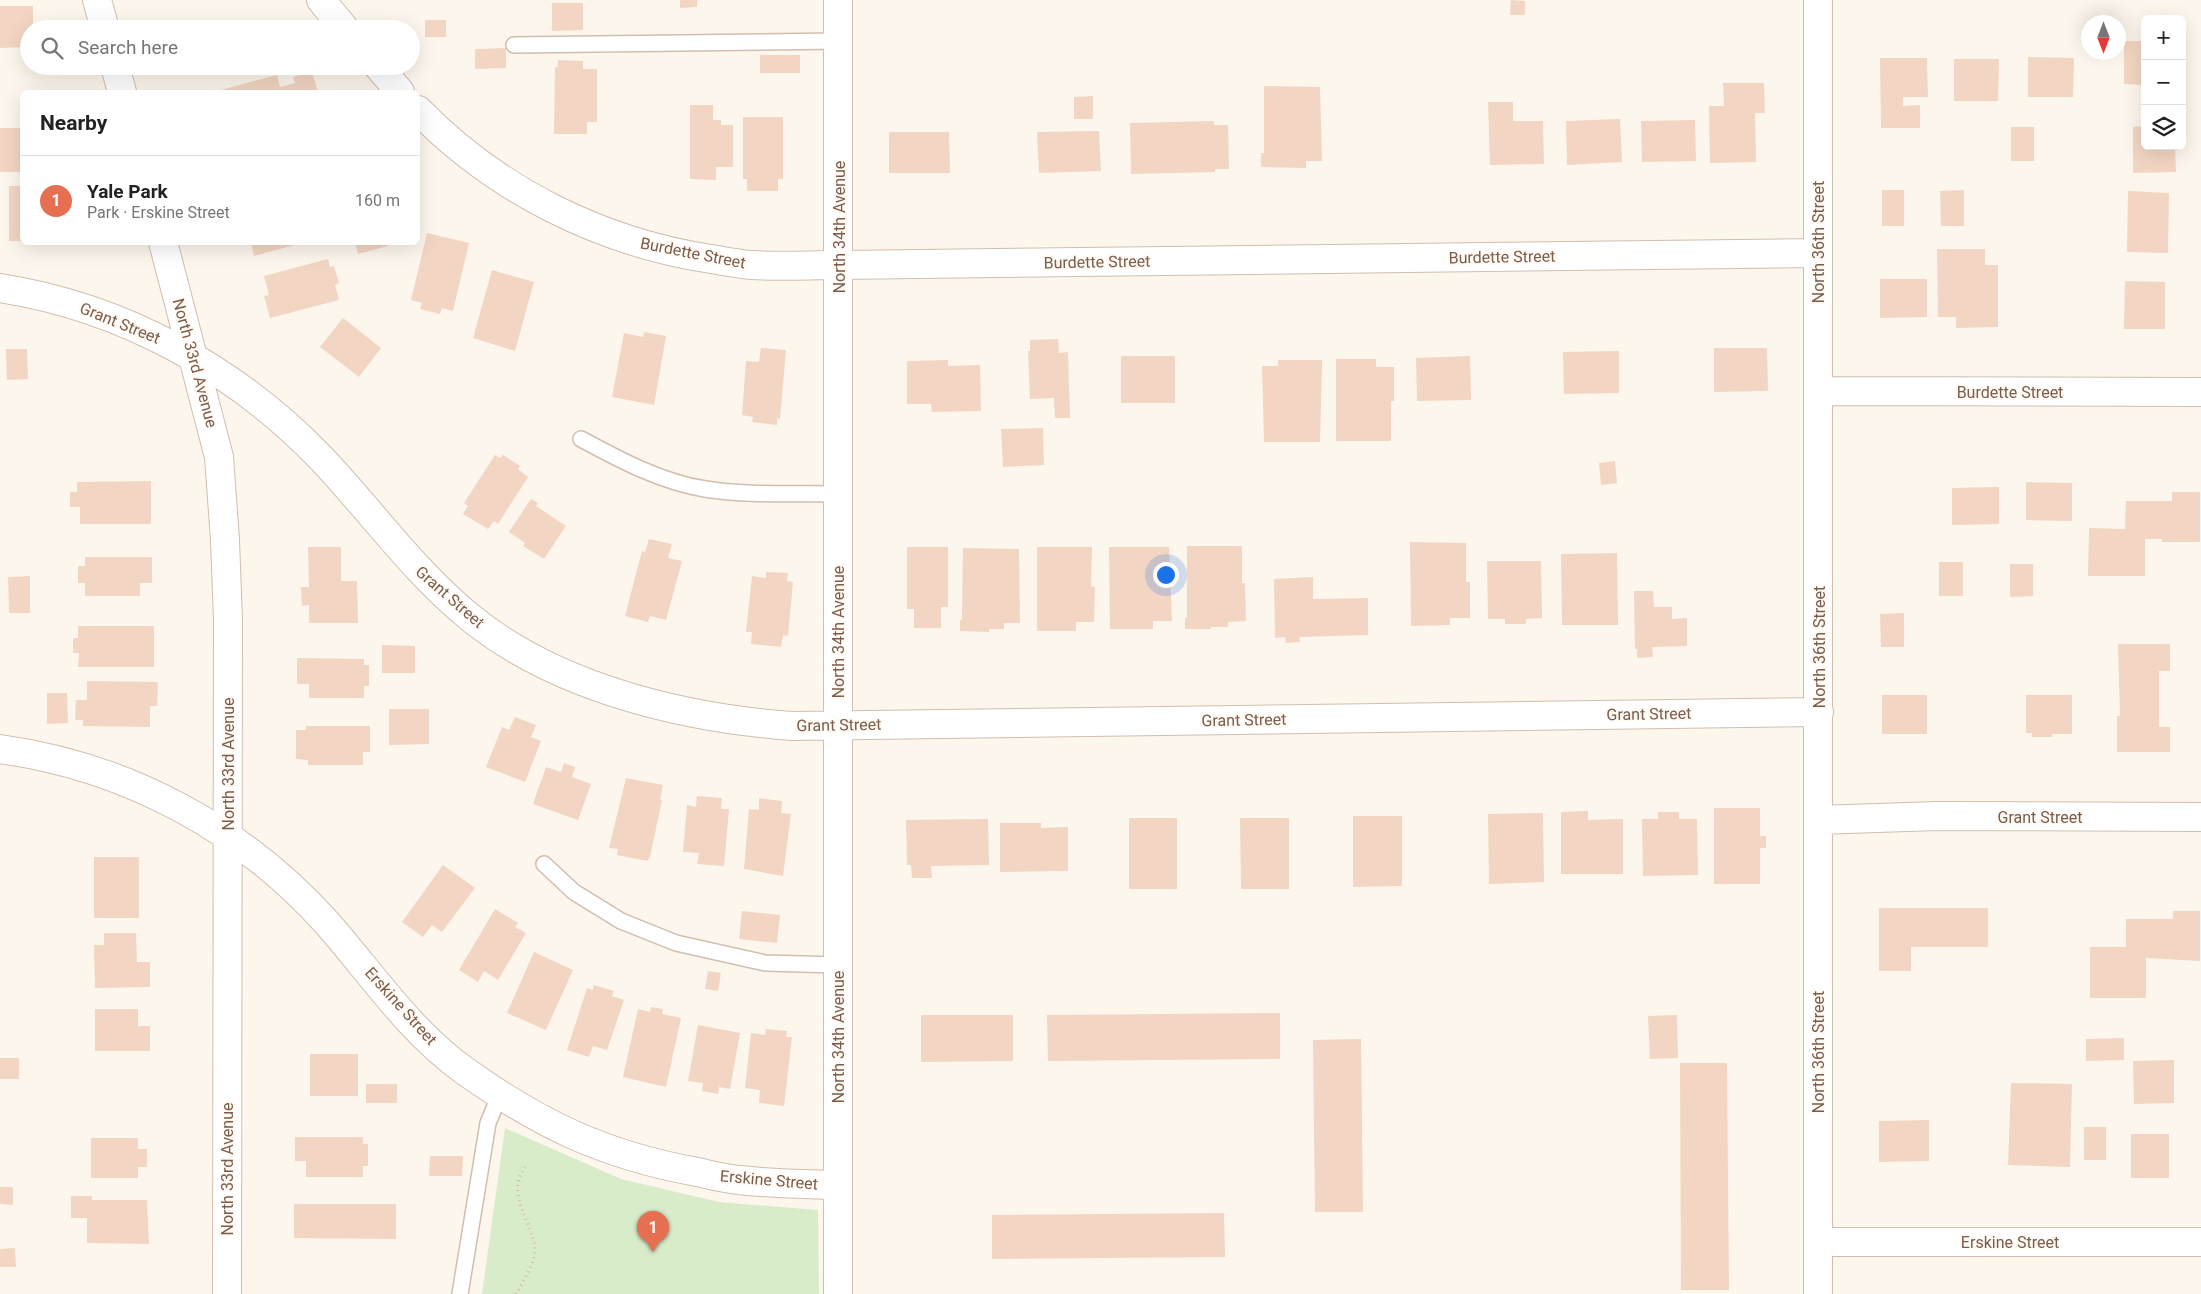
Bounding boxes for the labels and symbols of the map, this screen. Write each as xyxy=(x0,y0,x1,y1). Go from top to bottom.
north arrow xyxy=(2081,15,2126,60)
street label: North 34th Avenue xyxy=(830,161,849,293)
street label: North 36th Street xyxy=(1809,181,1828,303)
street label: Burdette Street xyxy=(639,233,747,273)
street label: Burdette Street xyxy=(1448,247,1556,267)
street label: Burdette Street xyxy=(1043,252,1151,272)
street label: North 33rd Avenue xyxy=(169,296,221,430)
street label: Grant Street xyxy=(77,298,163,348)
street label: Burdette Street xyxy=(1957,383,2063,402)
street label: Grant Street xyxy=(412,562,488,632)
your location xyxy=(1153,562,1179,588)
street label: North 34th Avenue xyxy=(829,566,848,698)
street label: North 36th Street xyxy=(1810,586,1829,708)
street label: North 33rd Avenue xyxy=(219,698,238,830)
street label: Grant Street xyxy=(1606,704,1692,724)
street label: Grant Street xyxy=(1201,710,1287,730)
street label: Grant Street xyxy=(796,715,882,735)
street label: Grant Street xyxy=(1998,808,2082,827)
street label: Erskine Street xyxy=(361,963,441,1049)
street label: North 34th Avenue xyxy=(829,971,848,1103)
street label: North 36th Street xyxy=(1809,991,1828,1113)
street label: North 33rd Avenue xyxy=(218,1103,237,1235)
street label: Erskine Street xyxy=(719,1166,819,1194)
pin: 1 xyxy=(637,1211,669,1252)
street label: Erskine Street xyxy=(1961,1233,2059,1252)

